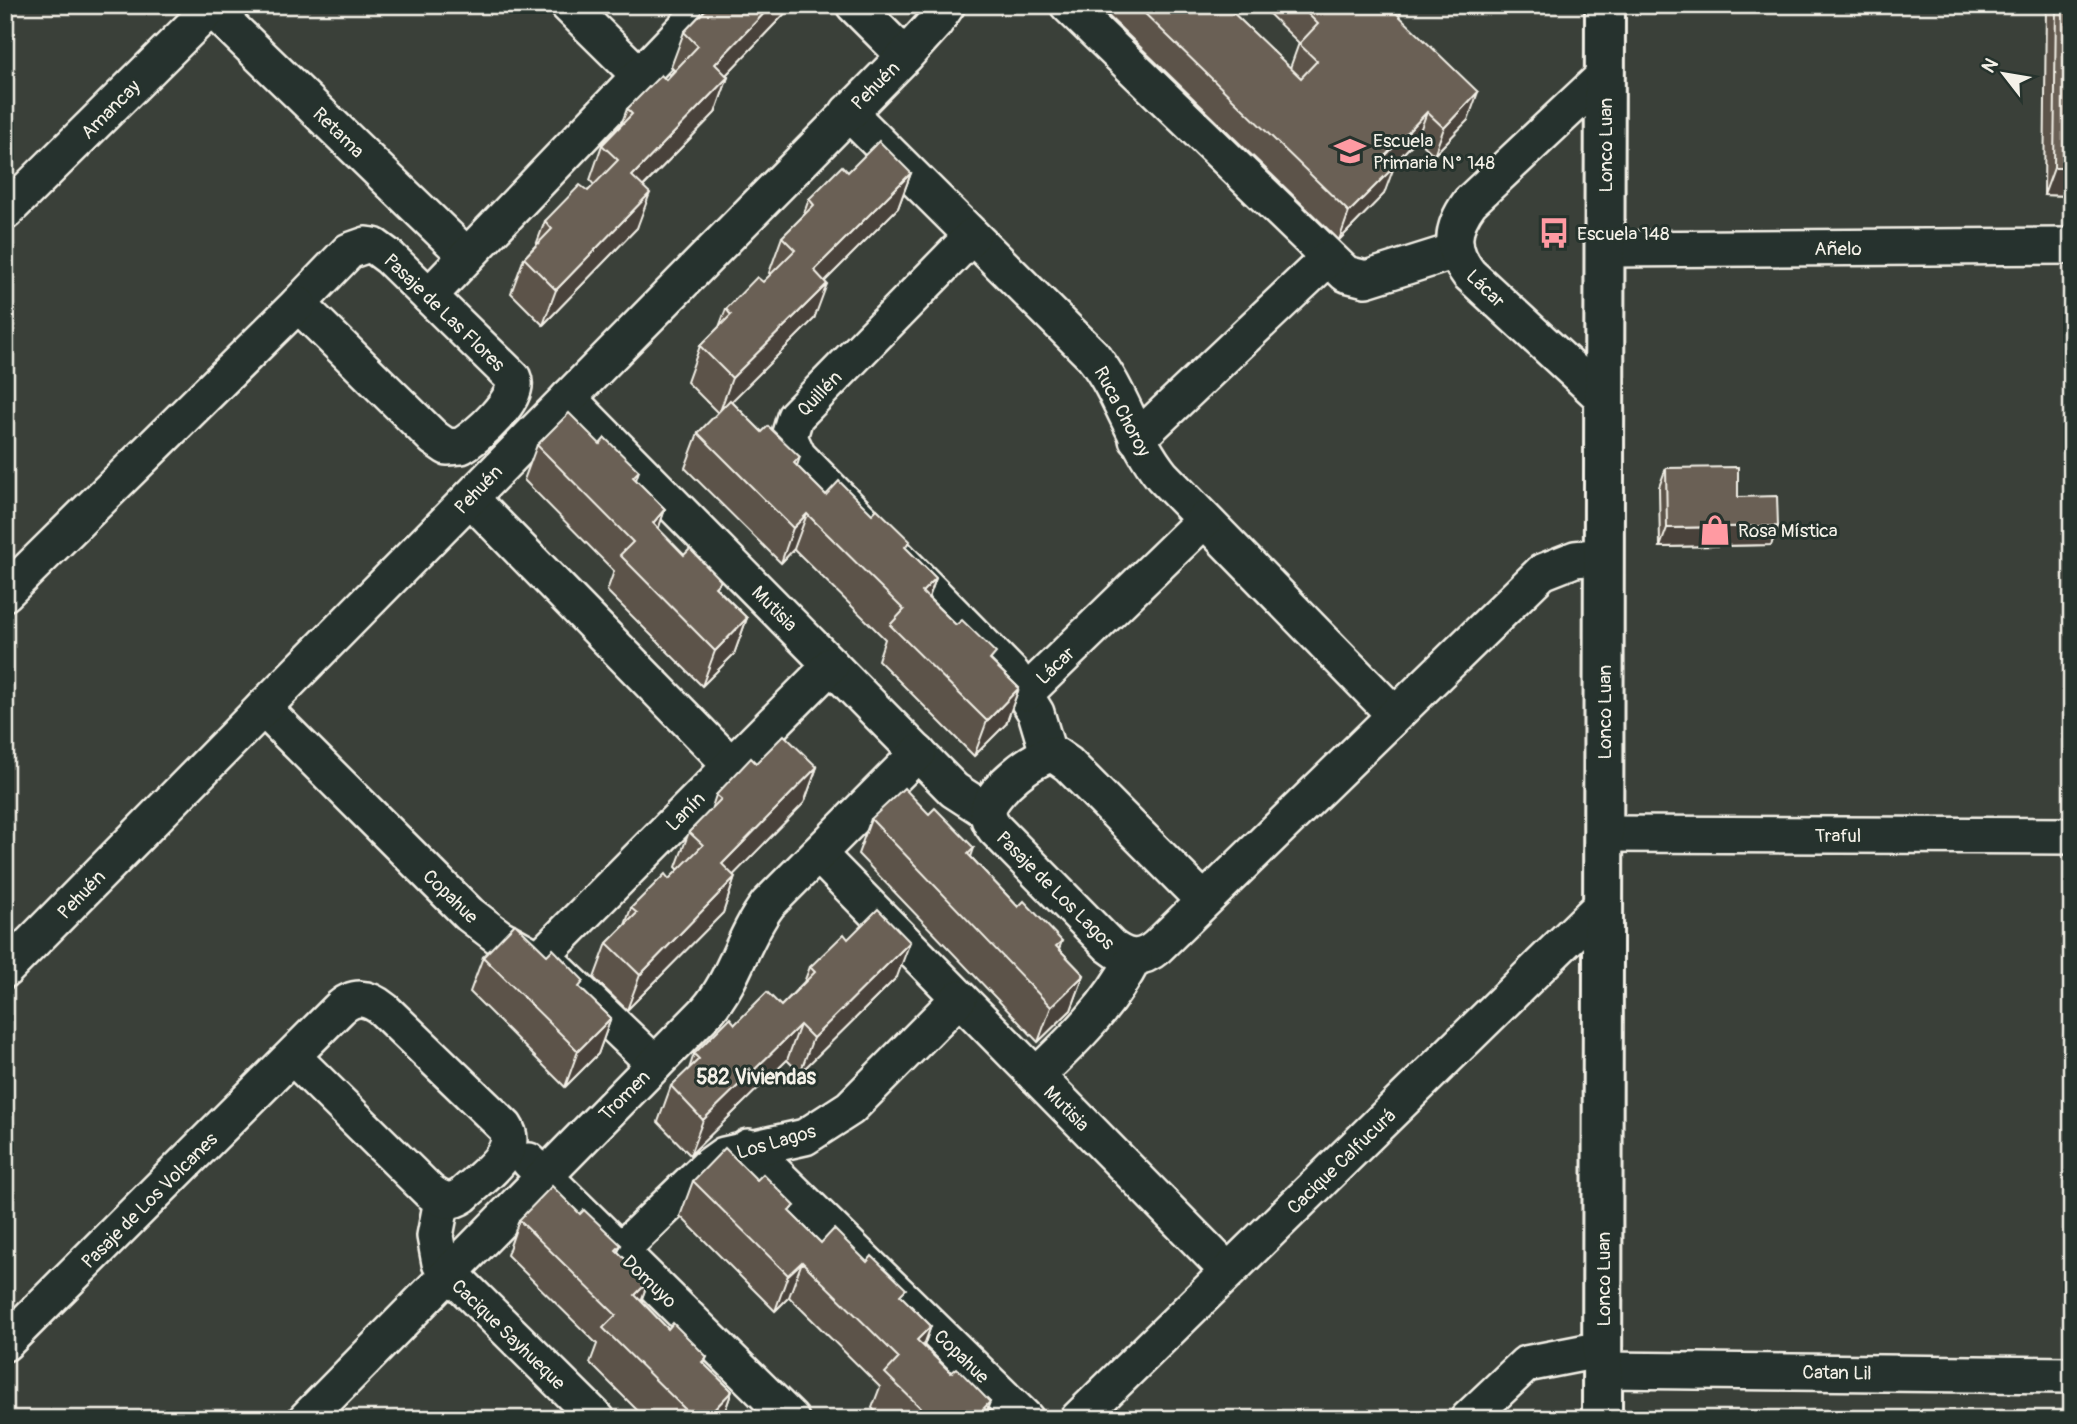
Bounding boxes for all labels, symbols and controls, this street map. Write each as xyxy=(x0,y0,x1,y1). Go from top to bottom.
north arrow xyxy=(1968,38,2038,108)
text: N xyxy=(1977,54,2004,77)
street label: Pehuén xyxy=(846,56,905,115)
street label: Amancay xyxy=(76,75,146,145)
street label: Lonco Luan xyxy=(1594,98,1618,192)
street label: Retama xyxy=(307,102,369,163)
place label: Escuela Primaria N° 148 xyxy=(1373,129,1495,175)
school or university icon: Escuela Primaria N° 148 xyxy=(1333,134,1367,168)
bus stop icon: Escuela 148 xyxy=(1537,216,1571,250)
place label: Escuela 148 xyxy=(1577,222,1669,246)
street label: Añelo xyxy=(1814,237,1862,261)
street label: Pasaje de Las Flores xyxy=(379,249,510,377)
street label: Lácar xyxy=(1461,265,1510,313)
street label: Ruca Choroy xyxy=(1088,362,1156,461)
street label: Quillén xyxy=(792,366,847,422)
street label: Pehuén xyxy=(450,460,508,519)
shop icon: Rosa Mística xyxy=(1698,513,1732,547)
place label: Rosa Mística xyxy=(1738,519,1838,543)
street label: Mutisia xyxy=(746,581,802,637)
street label: Lácar xyxy=(1031,641,1080,690)
street label: Lonco Luan xyxy=(1593,665,1617,759)
street label: Lanín xyxy=(661,787,710,836)
street label: Traful xyxy=(1815,824,1861,848)
street label: Pasaje de Los Lagos xyxy=(991,826,1120,955)
street label: Pehuén xyxy=(53,865,111,924)
street label: Copahue xyxy=(418,865,483,929)
district label: 582 Viviendas xyxy=(696,1064,816,1091)
street label: Tromen xyxy=(594,1065,655,1126)
street label: Mutisia xyxy=(1038,1081,1094,1137)
street label: Cacique Calfucurá xyxy=(1282,1104,1401,1220)
street label: Los Lagos xyxy=(734,1119,819,1165)
street label: Pasaje de Los Volcanes xyxy=(77,1127,223,1274)
street label: Lonco Luan xyxy=(1592,1232,1616,1326)
street label: Domuyo xyxy=(617,1250,681,1313)
street label: Cacique Sayhueque xyxy=(446,1274,571,1396)
street label: Copahue xyxy=(929,1325,994,1389)
street label: Catan Lil xyxy=(1802,1360,1872,1386)

